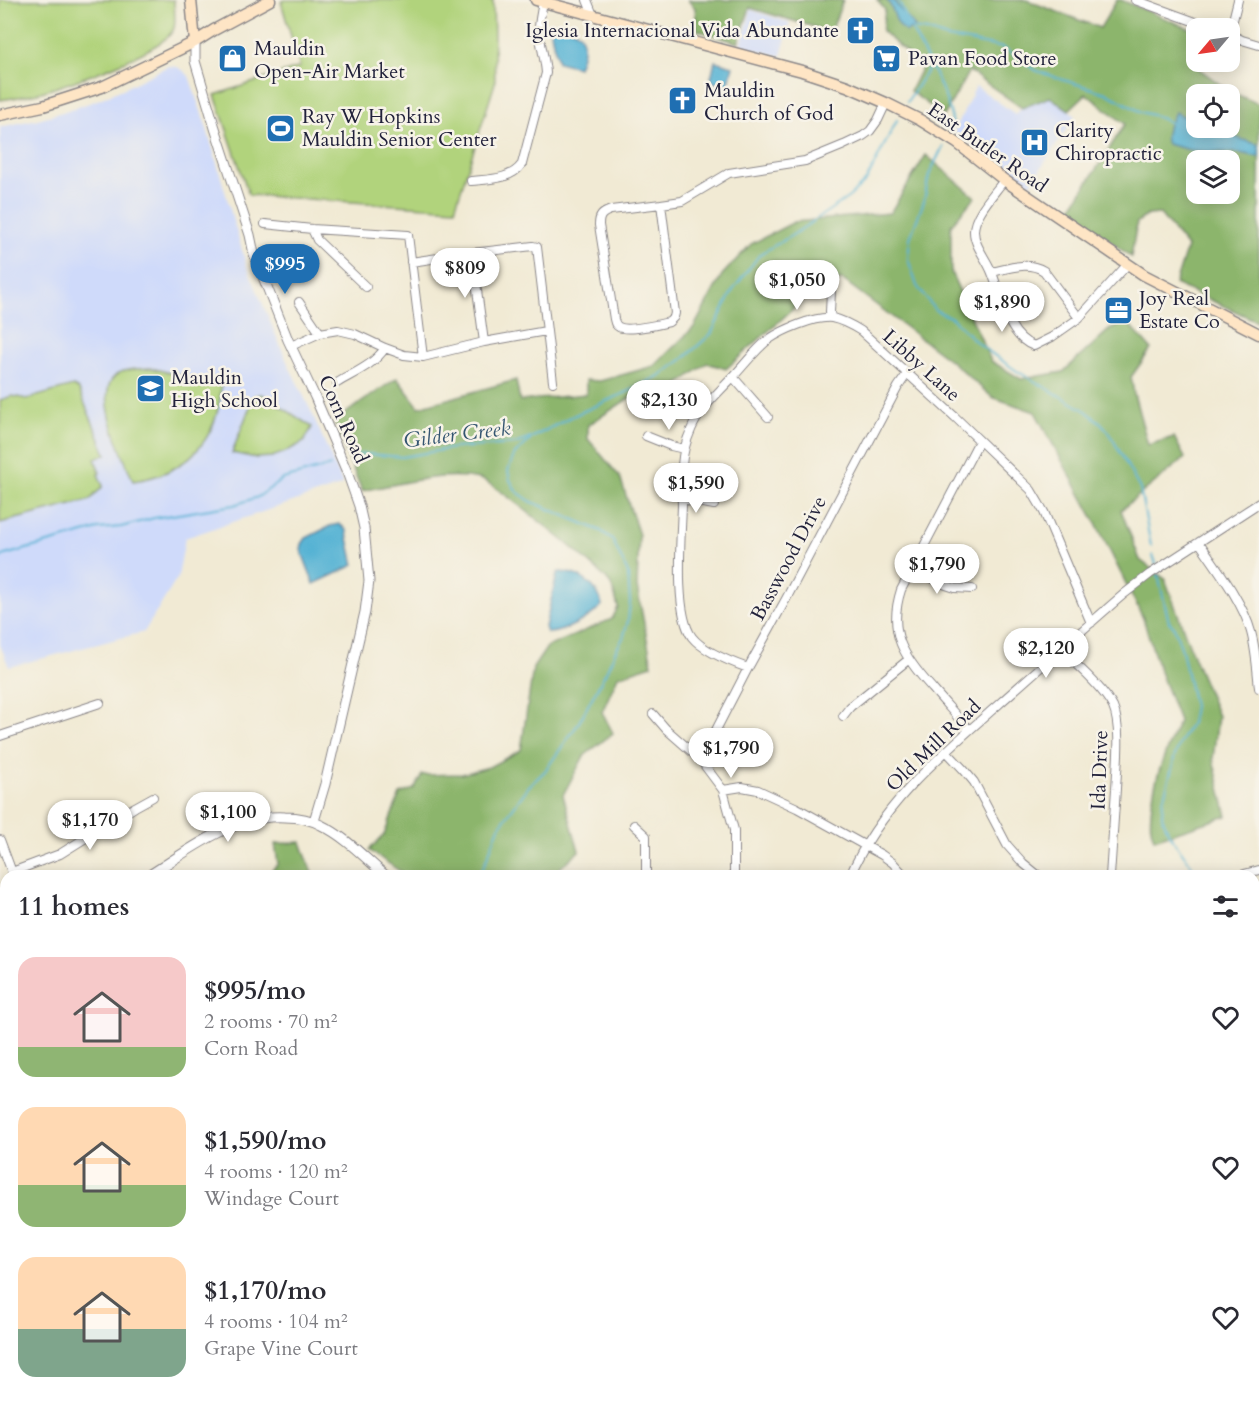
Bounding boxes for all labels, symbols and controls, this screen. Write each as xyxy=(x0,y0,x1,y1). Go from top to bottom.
church icon: Iglesia Internacional Vida Abundante xyxy=(844,14,876,46)
place label: Iglesia Internacional Vida Abundante xyxy=(525,17,839,44)
north arrow xyxy=(1186,18,1240,72)
map controls xyxy=(1186,18,1240,204)
place label: Mauldin Open-Air Market xyxy=(254,35,405,85)
supermarket icon: Pavan Food Store xyxy=(871,42,903,74)
shop icon: Mauldin Open-Air Market xyxy=(217,43,249,75)
place label: Pavan Food Store xyxy=(908,45,1057,72)
place label: Mauldin Church of God xyxy=(704,77,834,127)
button: locate xyxy=(1186,84,1240,138)
church icon: Mauldin Church of God xyxy=(667,85,699,117)
street label: East Butler Road xyxy=(922,96,1054,199)
place label: Ray W Hopkins Mauldin Senior Center xyxy=(302,103,497,153)
sports icon: Ray W Hopkins Mauldin Senior Center xyxy=(265,112,297,144)
place label: Clarity Chiropractic xyxy=(1055,117,1162,167)
hospital icon: Clarity Chiropractic xyxy=(1018,126,1050,158)
button: layers xyxy=(1186,150,1240,204)
pin: $995 xyxy=(249,244,321,295)
pin: $809 xyxy=(429,248,501,299)
text: $995 xyxy=(265,250,305,277)
text: $809 xyxy=(445,254,485,281)
pin: $1,050 xyxy=(748,260,846,311)
text: $1,050 xyxy=(768,266,826,293)
pin: $1,890 xyxy=(953,282,1051,333)
place label: Joy Real Estate Co xyxy=(1136,285,1220,335)
text: $1,890 xyxy=(973,288,1031,315)
office icon: Joy Real Estate Co xyxy=(1102,294,1134,326)
street label: Libby Lane xyxy=(877,323,966,408)
place label: Mauldin High School xyxy=(171,364,278,414)
street label: Corn Road xyxy=(312,371,375,468)
school or university icon: Mauldin High School xyxy=(134,372,166,404)
pin: $2,130 xyxy=(620,380,718,431)
text: $2,130 xyxy=(640,386,698,413)
water label: Gilder Creek xyxy=(402,413,513,455)
pin: $1,590 xyxy=(647,463,745,514)
text: $1,590 xyxy=(667,469,725,496)
street label: Basswood Drive xyxy=(744,491,833,625)
pin: $1,790 xyxy=(888,544,986,595)
text: $1,790 xyxy=(908,550,966,577)
pin: $2,120 xyxy=(997,628,1095,679)
text: $2,120 xyxy=(1017,634,1075,661)
street label: Old Mill Road xyxy=(880,693,987,798)
pin: $1,790 xyxy=(682,728,780,779)
street label: Ida Drive xyxy=(1085,730,1114,810)
text: $1,790 xyxy=(702,734,760,761)
pin: $1,100 xyxy=(179,792,277,843)
text: $1,100 xyxy=(199,798,257,825)
pin: $1,170 xyxy=(41,800,139,851)
text: $1,170 xyxy=(61,806,119,833)
text: 11 homes xyxy=(18,889,129,924)
icon: filters xyxy=(1209,890,1242,923)
text: $995/mo xyxy=(204,973,306,1008)
icon: home xyxy=(66,981,138,1053)
icon: heart xyxy=(1209,1001,1242,1034)
text: 2 rooms · 70 m² xyxy=(204,1008,337,1035)
text: Corn Road xyxy=(204,1035,298,1062)
text: $1,590/mo xyxy=(204,1123,327,1158)
icon: home xyxy=(66,1131,138,1203)
icon: heart xyxy=(1209,1151,1242,1184)
text: 4 rooms · 120 m² xyxy=(204,1158,348,1185)
text: Windage Court xyxy=(204,1185,339,1212)
text: $1,170/mo xyxy=(204,1273,327,1308)
icon: home xyxy=(66,1281,138,1353)
icon: heart xyxy=(1209,1301,1242,1334)
text: 4 rooms · 104 m² xyxy=(204,1308,348,1335)
text: Grape Vine Court xyxy=(204,1335,358,1362)

